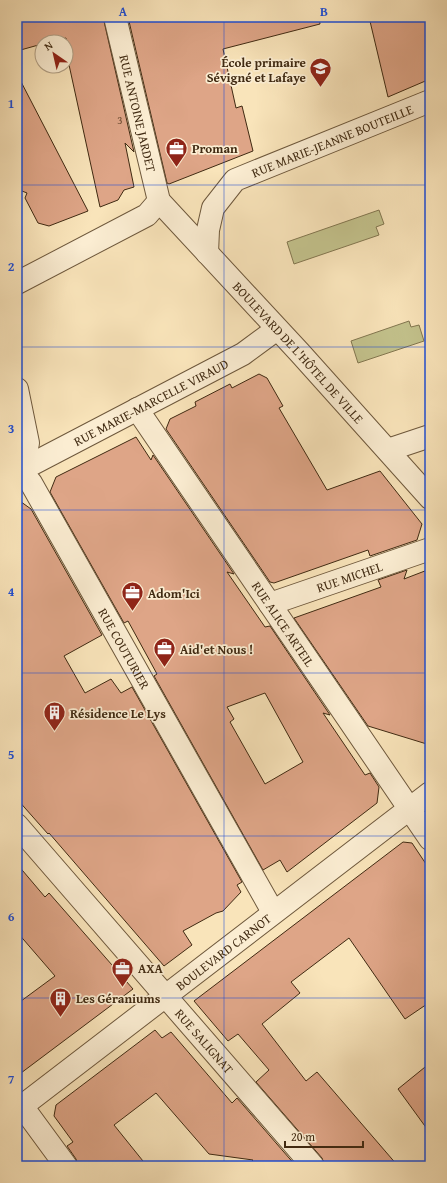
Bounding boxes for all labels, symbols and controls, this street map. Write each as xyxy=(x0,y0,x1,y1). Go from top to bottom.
text: A xyxy=(119,2,128,21)
text: B xyxy=(320,2,328,21)
north arrow xyxy=(34,34,74,74)
text: N xyxy=(41,37,56,54)
street label: RUE ANTOINE JARDET xyxy=(115,53,161,175)
place label: École primaire Sévigné et Lafaye xyxy=(207,53,306,87)
school or university icon: École primaire Sévigné et Lafaye xyxy=(308,56,334,89)
text: 1 xyxy=(8,94,14,113)
street label: RUE MARIE-JEANNE BOUTEILLE xyxy=(249,99,416,182)
house number: 3 xyxy=(117,112,123,128)
office icon: Proman xyxy=(163,135,189,168)
place label: Proman xyxy=(192,139,238,158)
text: 2 xyxy=(8,257,15,276)
street label: BOULEVARD DE L'HÔTEL DE VILLE xyxy=(229,277,368,428)
street label: RUE MARIE-MARCELLE VIRAUD xyxy=(70,354,232,450)
text: 3 xyxy=(8,419,14,438)
street label: RUE MICHEL xyxy=(314,556,386,597)
street label: RUE ALICE ARTEIL xyxy=(248,577,320,671)
office icon: Adom'Ici xyxy=(119,580,145,613)
text: 4 xyxy=(8,582,15,601)
place label: Adom'Ici xyxy=(148,584,200,603)
street label: RUE COUTURIER xyxy=(94,604,155,693)
office icon: Aid'et Nous ! xyxy=(151,636,177,669)
place label: Aid'et Nous ! xyxy=(180,640,253,659)
building icon: Résidence Le Lys xyxy=(42,700,68,733)
place label: Résidence Le Lys xyxy=(70,704,166,723)
text: 5 xyxy=(8,745,15,764)
text: 6 xyxy=(8,907,15,926)
street label: BOULEVARD CARNOT xyxy=(171,908,276,995)
office icon: AXA xyxy=(109,955,135,988)
place label: AXA xyxy=(138,959,164,978)
building icon: Les Géraniums xyxy=(47,985,73,1018)
place label: Les Géraniums xyxy=(76,989,161,1008)
street label: RUE SALIGNAT xyxy=(171,1004,239,1078)
text: 7 xyxy=(8,1070,15,1089)
scale bar xyxy=(285,1123,363,1149)
text: 20 m xyxy=(291,1128,315,1145)

